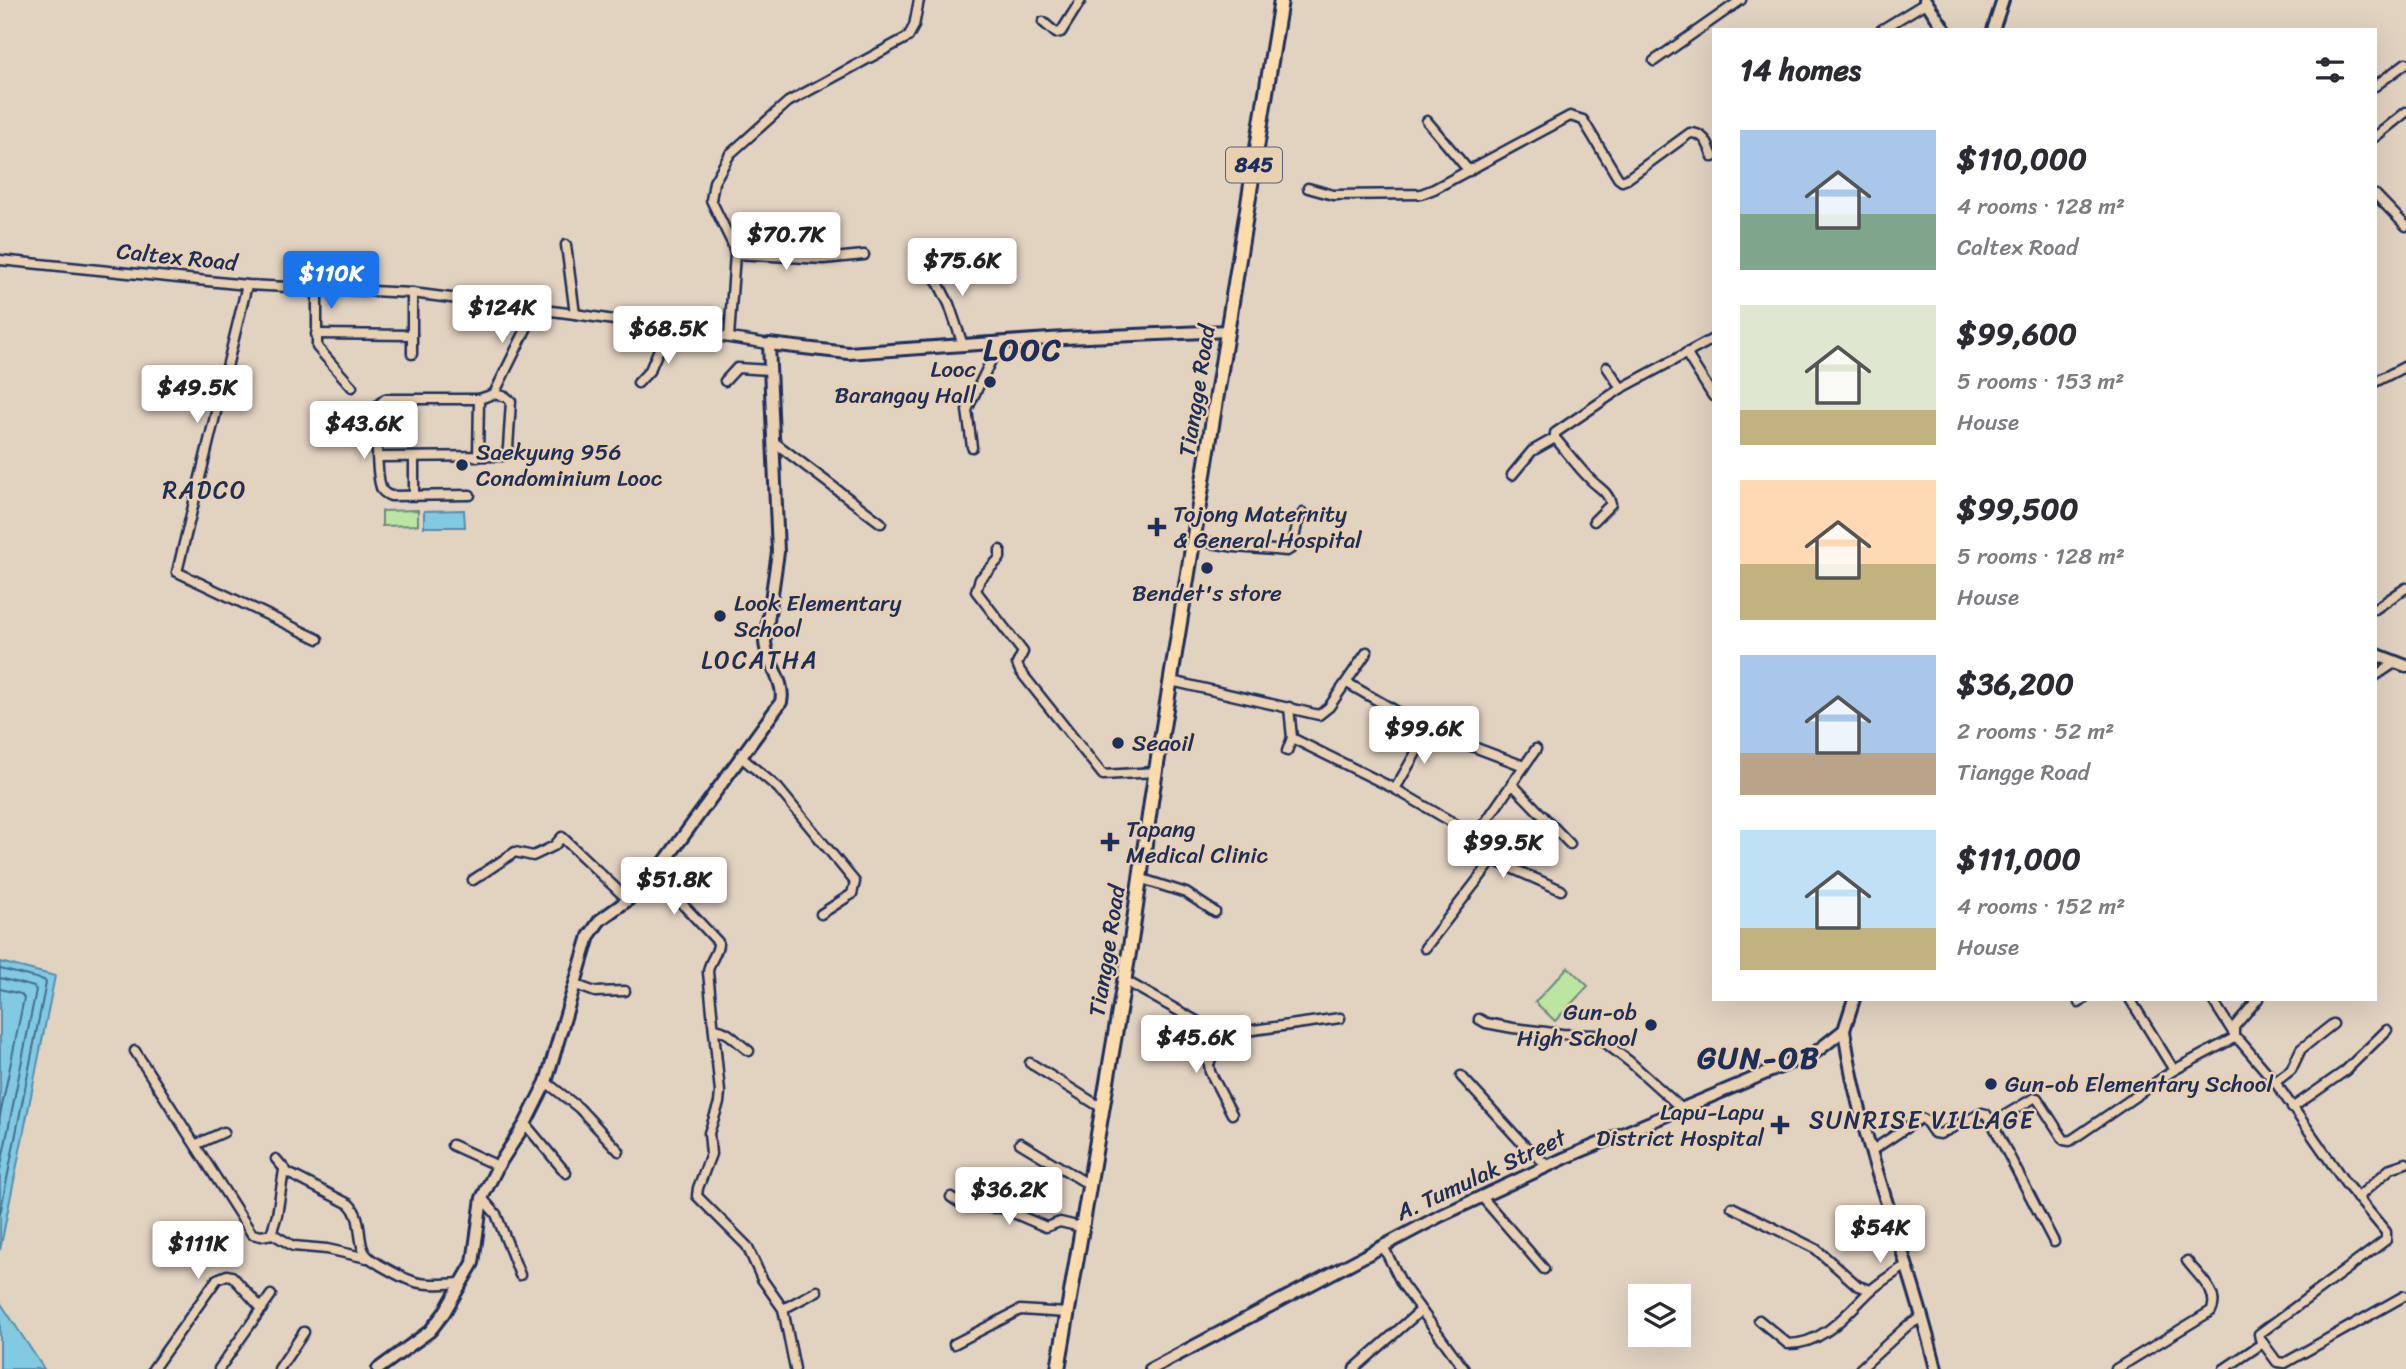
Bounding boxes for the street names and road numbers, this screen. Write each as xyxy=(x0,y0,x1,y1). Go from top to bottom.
road number: 845 xyxy=(1226,148,1282,182)
street label: Caltex Road xyxy=(115,230,241,284)
street label: Tiangge Road xyxy=(1166,320,1228,460)
street label: Tiangge Road xyxy=(1076,880,1138,1020)
street label: A. Tumulak Street xyxy=(1388,1117,1575,1233)

